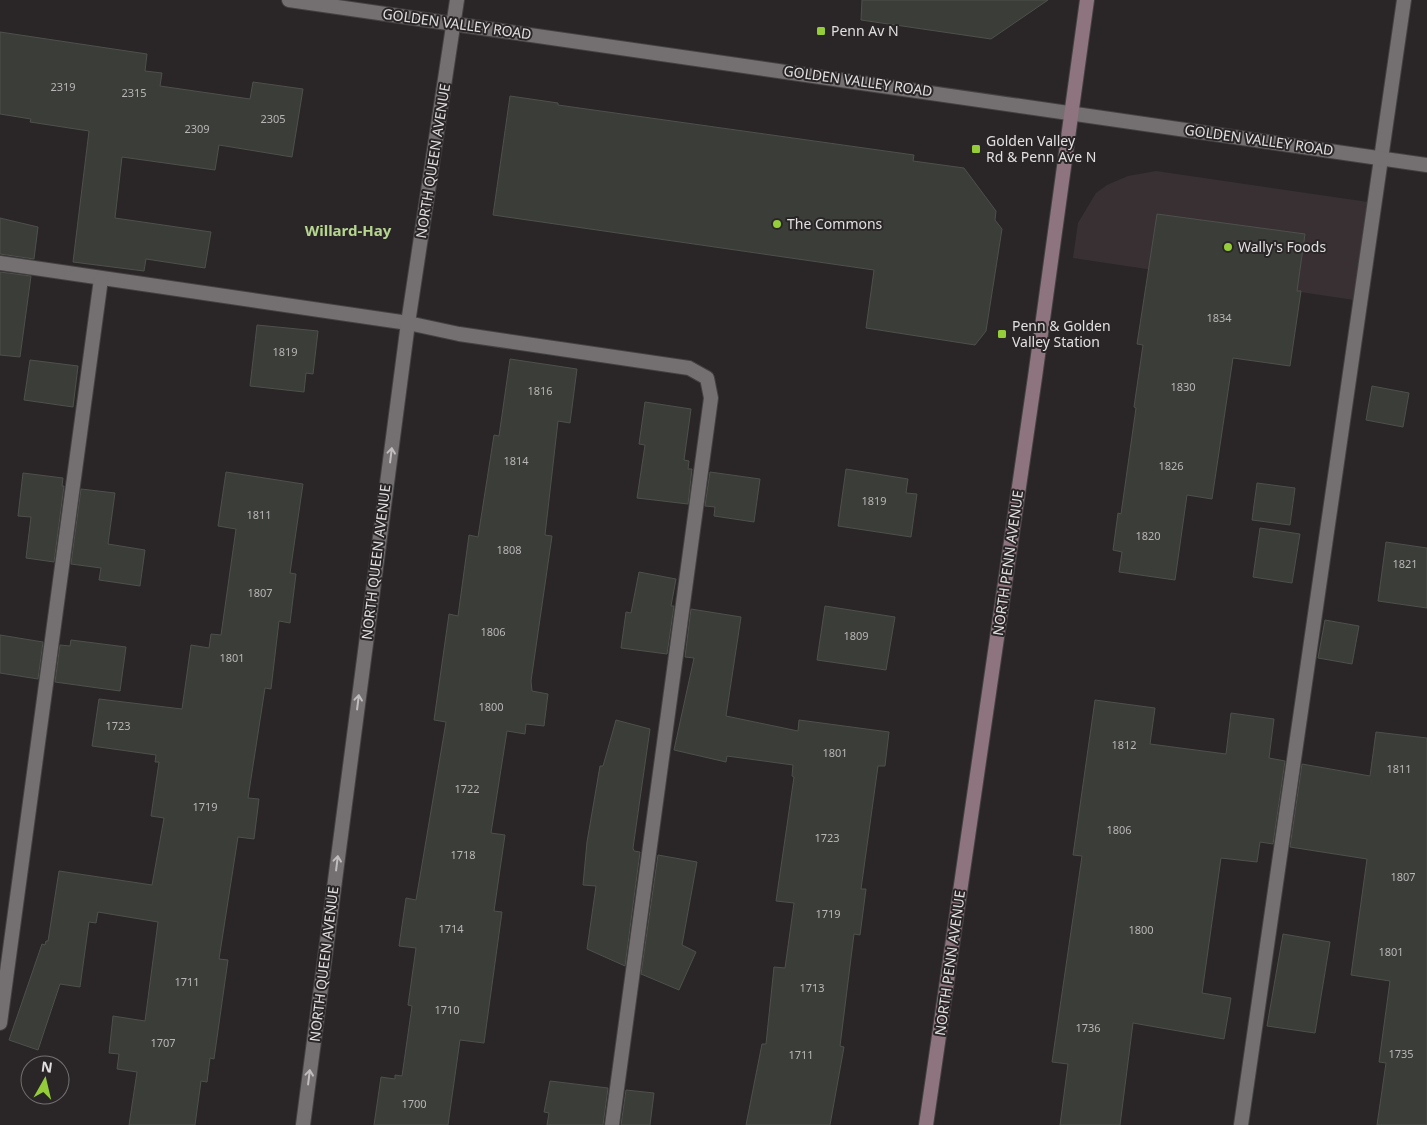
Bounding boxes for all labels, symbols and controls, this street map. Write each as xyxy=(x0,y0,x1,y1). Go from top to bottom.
street label: GOLDEN VALLEY ROAD xyxy=(381,4,533,43)
place label: Penn Av N xyxy=(831,21,899,40)
marker: Penn Av N xyxy=(815,25,827,37)
street label: GOLDEN VALLEY ROAD xyxy=(782,61,934,100)
house number: 2319 xyxy=(50,79,76,94)
street label: NORTH QUEEN AVENUE xyxy=(411,82,454,240)
house number: 2315 xyxy=(121,85,147,100)
house number: 2305 xyxy=(260,111,286,126)
street label: GOLDEN VALLEY ROAD xyxy=(1183,120,1335,159)
house number: 2309 xyxy=(184,121,210,136)
place label: Golden Valley Rd & Penn Ave N xyxy=(986,131,1096,166)
marker: Golden Valley Rd & Penn Ave N xyxy=(970,143,982,155)
place label: The Commons xyxy=(787,214,883,233)
marker: The Commons xyxy=(771,218,783,230)
district label: Willard-Hay xyxy=(305,220,392,240)
place label: Wally's Foods xyxy=(1238,237,1326,256)
marker: Wally's Foods xyxy=(1222,241,1234,253)
house number: 1834 xyxy=(1206,310,1232,325)
place label: Penn & Golden Valley Station xyxy=(1012,316,1111,351)
marker: Penn & Golden Valley Station xyxy=(996,328,1008,340)
house number: 1819 xyxy=(272,344,298,359)
house number: 1830 xyxy=(1170,379,1196,394)
house number: 1816 xyxy=(527,383,553,398)
one-way arrow xyxy=(386,447,396,463)
house number: 1814 xyxy=(503,453,529,468)
house number: 1826 xyxy=(1158,458,1184,473)
street label: NORTH QUEEN AVENUE xyxy=(357,483,394,641)
street label: NORTH PENN AVENUE xyxy=(988,489,1027,637)
house number: 1819 xyxy=(861,493,887,508)
house number: 1811 xyxy=(246,507,272,522)
house number: 1820 xyxy=(1135,528,1161,543)
house number: 1808 xyxy=(496,542,522,557)
house number: 1821 xyxy=(1392,556,1418,571)
house number: 1807 xyxy=(247,585,273,600)
house number: 1806 xyxy=(480,624,506,639)
house number: 1809 xyxy=(843,628,869,643)
house number: 1801 xyxy=(219,650,245,665)
one-way arrow xyxy=(353,695,363,711)
house number: 1800 xyxy=(478,699,504,714)
house number: 1723 xyxy=(105,718,131,733)
house number: 1812 xyxy=(1111,737,1137,752)
house number: 1801 xyxy=(822,745,848,760)
house number: 1811 xyxy=(1386,761,1412,776)
house number: 1722 xyxy=(454,781,480,796)
house number: 1719 xyxy=(192,799,218,814)
house number: 1806 xyxy=(1106,822,1132,837)
house number: 1723 xyxy=(814,830,840,845)
house number: 1718 xyxy=(450,847,476,862)
one-way arrow xyxy=(332,856,342,872)
house number: 1807 xyxy=(1390,869,1416,884)
street label: NORTH QUEEN AVENUE xyxy=(305,885,342,1043)
street label: NORTH PENN AVENUE xyxy=(930,889,969,1037)
house number: 1719 xyxy=(815,906,841,921)
house number: 1714 xyxy=(438,921,464,936)
house number: 1800 xyxy=(1128,922,1154,937)
house number: 1801 xyxy=(1378,944,1404,959)
house number: 1711 xyxy=(174,974,200,989)
house number: 1713 xyxy=(799,980,825,995)
house number: 1710 xyxy=(434,1002,460,1017)
house number: 1736 xyxy=(1075,1020,1101,1035)
house number: 1707 xyxy=(150,1035,176,1050)
house number: 1735 xyxy=(1388,1046,1414,1061)
house number: 1711 xyxy=(788,1047,814,1062)
north arrow xyxy=(20,1055,70,1105)
text: N xyxy=(40,1056,54,1077)
one-way arrow xyxy=(304,1069,314,1085)
house number: 1700 xyxy=(401,1096,427,1111)

